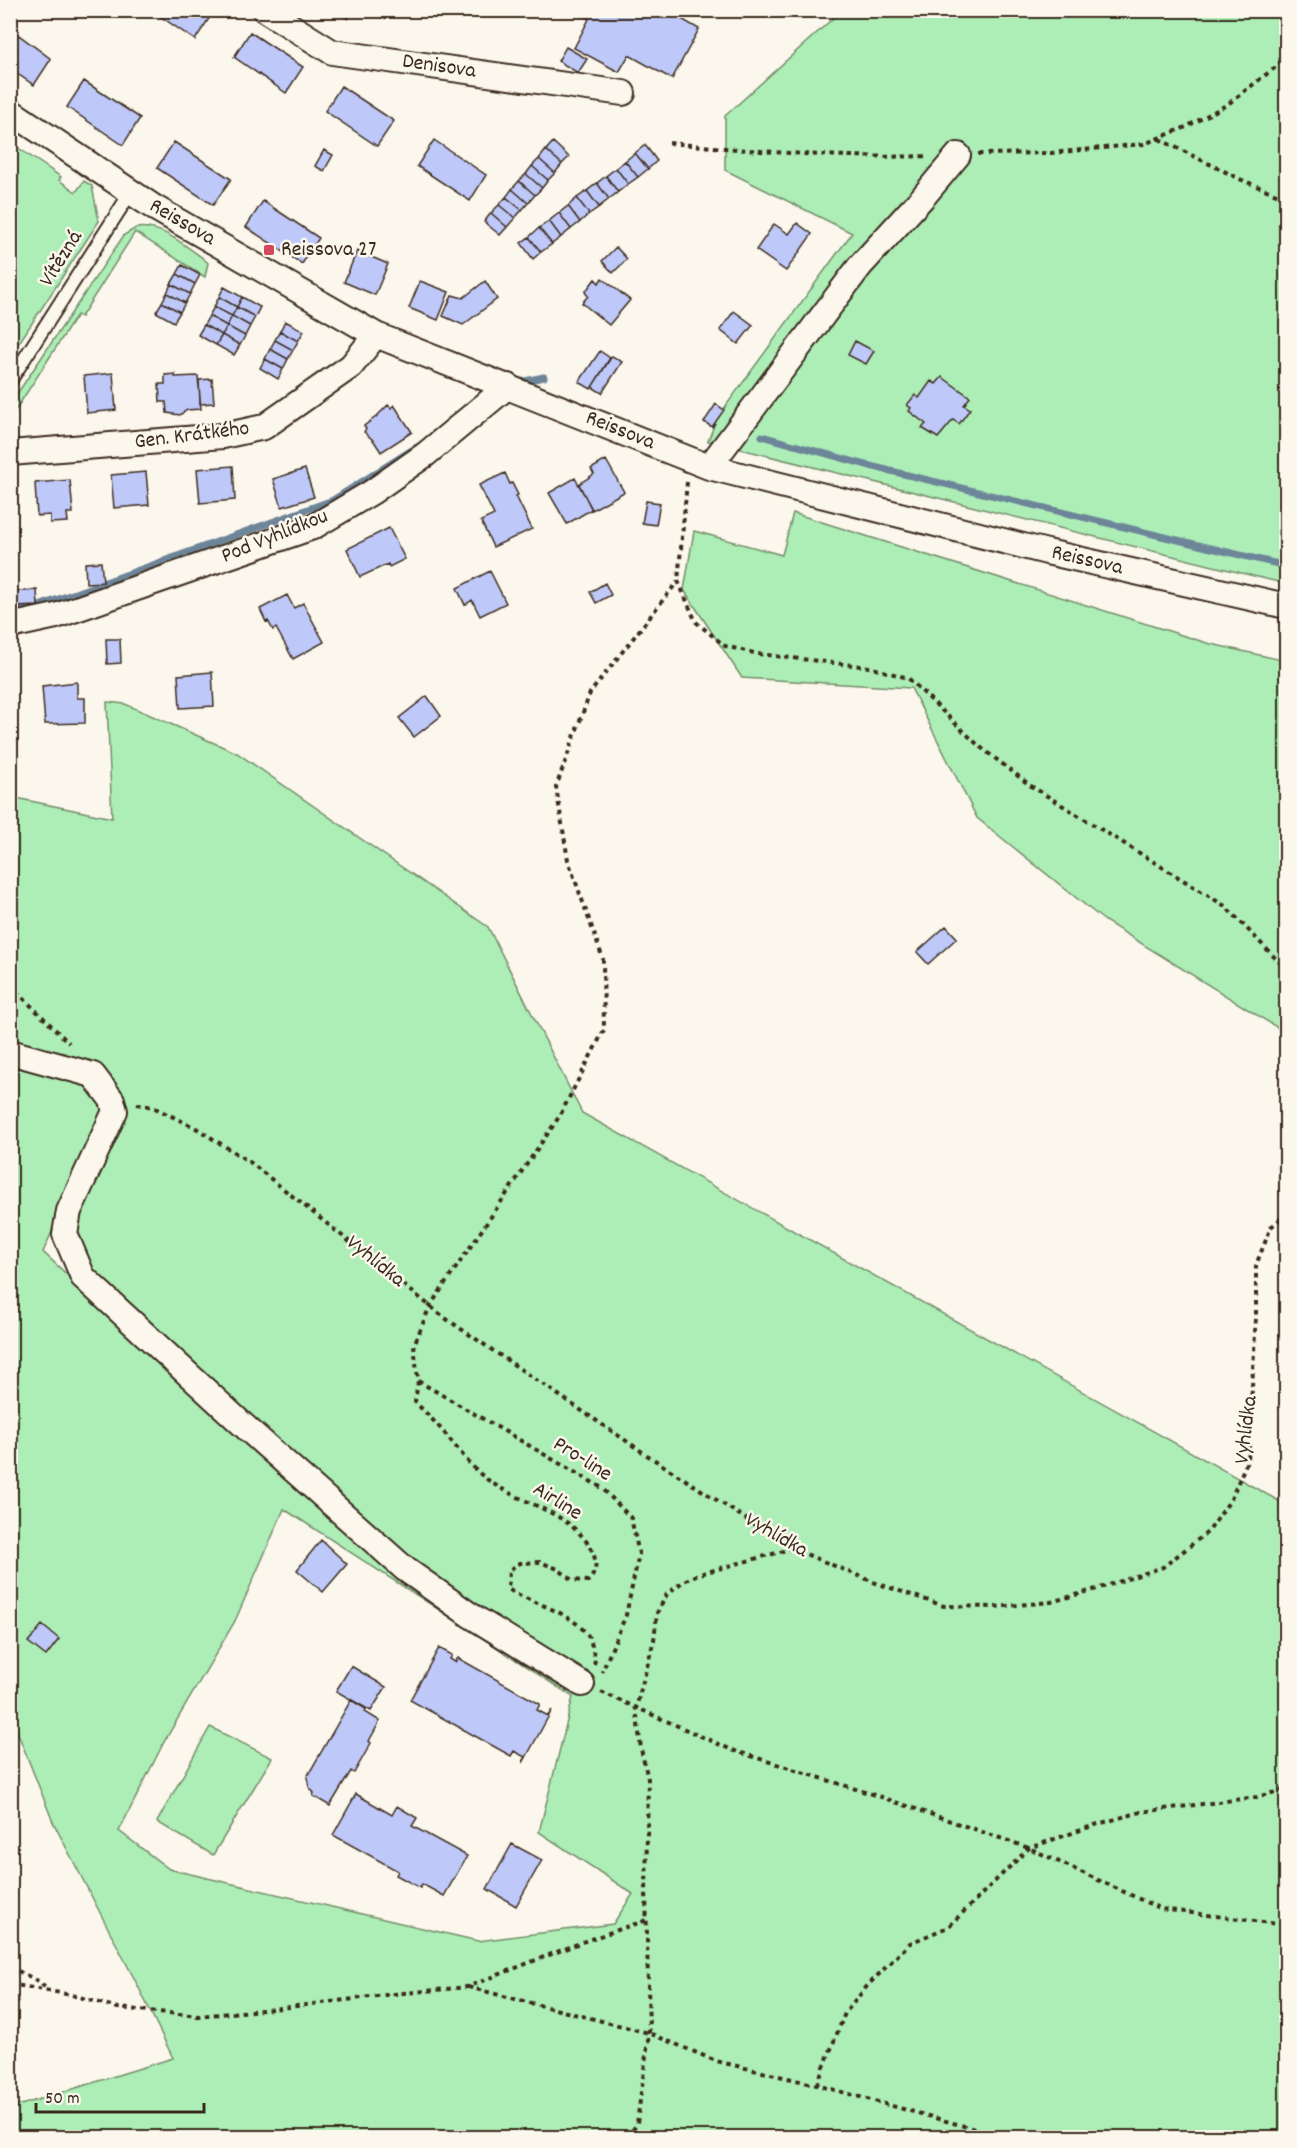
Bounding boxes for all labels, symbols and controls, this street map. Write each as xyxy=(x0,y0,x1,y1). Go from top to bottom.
street label: Denisova xyxy=(400,47,478,88)
street label: Reissova xyxy=(143,192,222,255)
street label: Vítězná xyxy=(32,225,92,293)
place label: Reissova 27 xyxy=(281,235,376,266)
marker: Reissova 27 xyxy=(262,243,276,257)
street label: Reissova xyxy=(581,403,660,459)
street label: Gen. Krátkého xyxy=(133,414,251,458)
street label: Pod Vyhlídkou xyxy=(217,502,333,572)
street label: Reissova xyxy=(1048,538,1126,584)
street label: Vyhlídka xyxy=(339,1228,412,1296)
street label: Vyhlídka xyxy=(1227,1393,1267,1466)
street label: Pro-line xyxy=(546,1430,618,1490)
street label: Airline xyxy=(526,1475,588,1529)
street label: Vyhlídka xyxy=(739,1505,814,1567)
scale bar xyxy=(36,2076,204,2114)
text: 50 m xyxy=(45,2087,80,2112)

